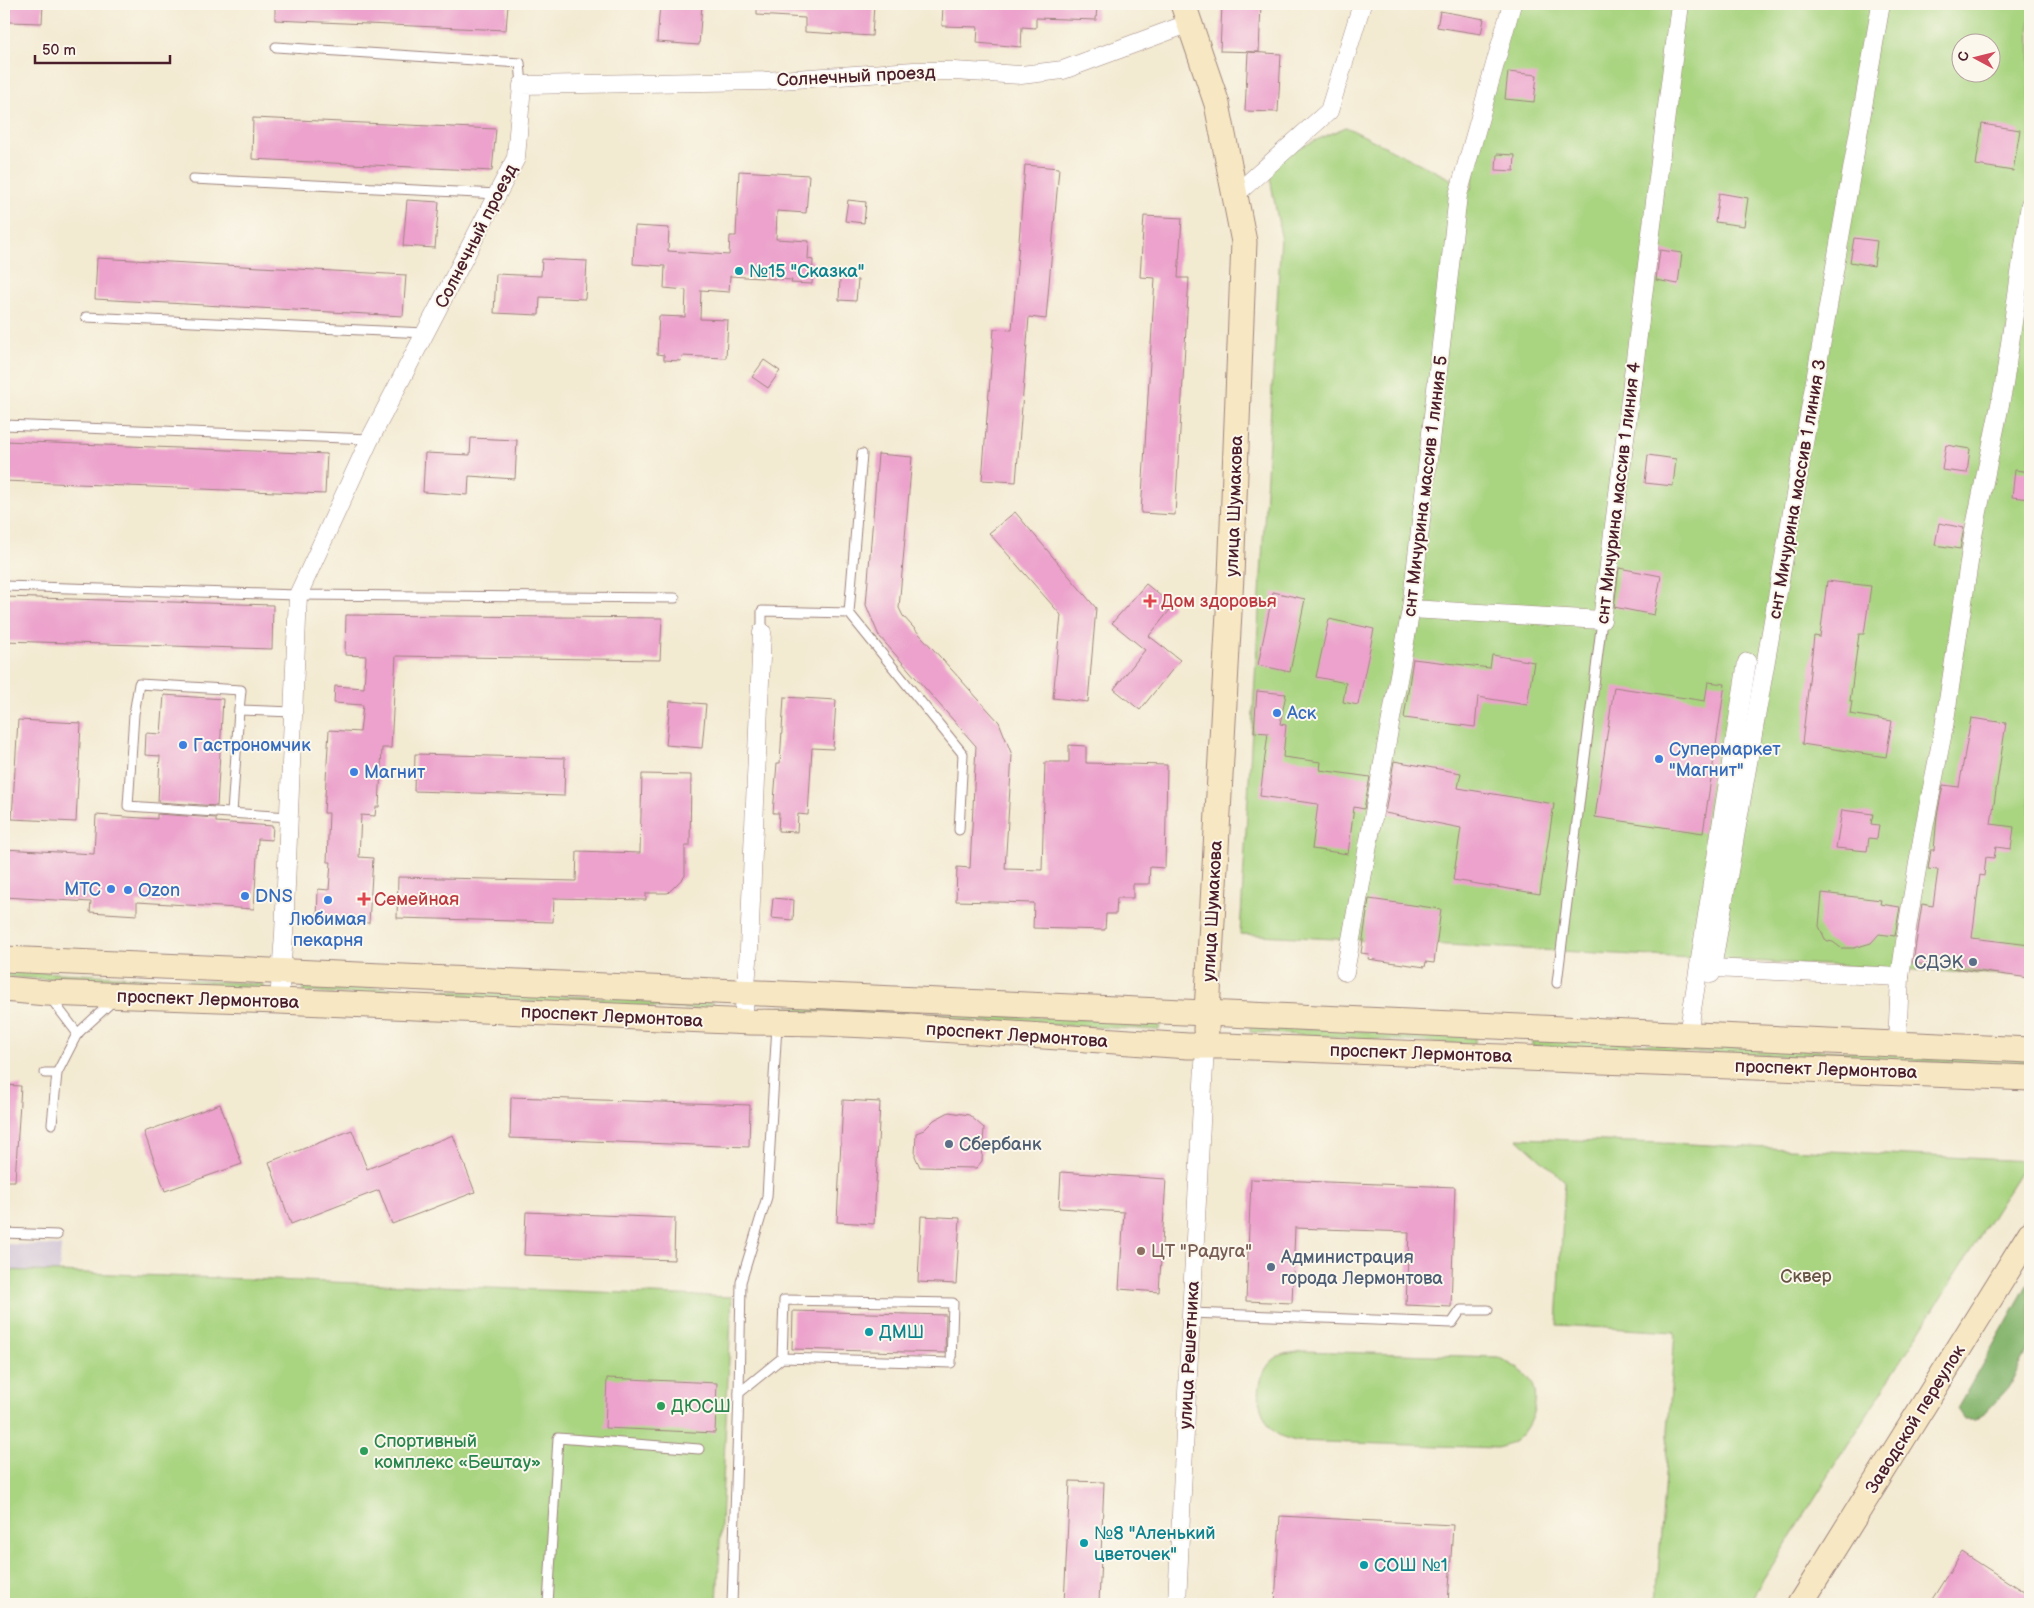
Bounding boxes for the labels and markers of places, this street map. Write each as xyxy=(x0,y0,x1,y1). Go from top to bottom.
place label: №15 "Сказка" xyxy=(749,261,865,282)
marker: №15 "Сказка" xyxy=(733,265,745,277)
place label: Дом здоровья xyxy=(1161,591,1277,612)
marker: Дом здоровья xyxy=(1143,594,1157,608)
place label: Аск xyxy=(1286,703,1317,724)
marker: Аск xyxy=(1271,707,1283,719)
place label: Гастрономчик xyxy=(193,735,311,756)
marker: Гастрономчик xyxy=(177,739,189,751)
place label: Супермаркет "Магнит" xyxy=(1669,739,1781,781)
marker: Супермаркет "Магнит" xyxy=(1653,753,1665,765)
place label: Магнит xyxy=(364,762,426,783)
marker: Магнит xyxy=(348,766,360,778)
place label: МТС xyxy=(64,879,101,900)
place label: Ozon xyxy=(138,880,180,901)
marker: МТС xyxy=(105,883,117,895)
marker: Ozon xyxy=(122,884,134,896)
place label: DNS xyxy=(255,886,293,907)
place label: Семейная xyxy=(374,889,459,910)
marker: DNS xyxy=(239,890,251,902)
marker: Семейная xyxy=(358,893,370,905)
marker: Любимая пекарня xyxy=(322,894,334,906)
place label: Любимая пекарня xyxy=(288,909,367,951)
place label: СДЭК xyxy=(1914,952,1963,973)
marker: СДЭК xyxy=(1967,956,1979,968)
place label: Сбербанк xyxy=(959,1134,1042,1155)
marker: Сбербанк xyxy=(943,1138,955,1150)
place label: ЦТ "Радуга" xyxy=(1151,1241,1252,1262)
marker: ЦТ "Радуга" xyxy=(1135,1245,1147,1257)
place label: Администрация города Лермонтова xyxy=(1280,1247,1443,1289)
marker: Администрация города Лермонтова xyxy=(1265,1261,1277,1273)
place label: ДМШ xyxy=(879,1322,924,1343)
marker: ДМШ xyxy=(863,1326,875,1338)
place label: ДЮСШ xyxy=(671,1396,731,1417)
marker: ДЮСШ xyxy=(655,1400,667,1412)
place label: Спортивный комплекс «Бештау» xyxy=(374,1431,541,1473)
marker: Спортивный комплекс «Бештау» xyxy=(358,1445,370,1457)
place label: №8 "Аленький цветочек" xyxy=(1094,1523,1216,1565)
marker: №8 "Аленький цветочек" xyxy=(1078,1537,1090,1549)
place label: СОШ №1 xyxy=(1374,1555,1448,1576)
marker: СОШ №1 xyxy=(1358,1559,1370,1571)

